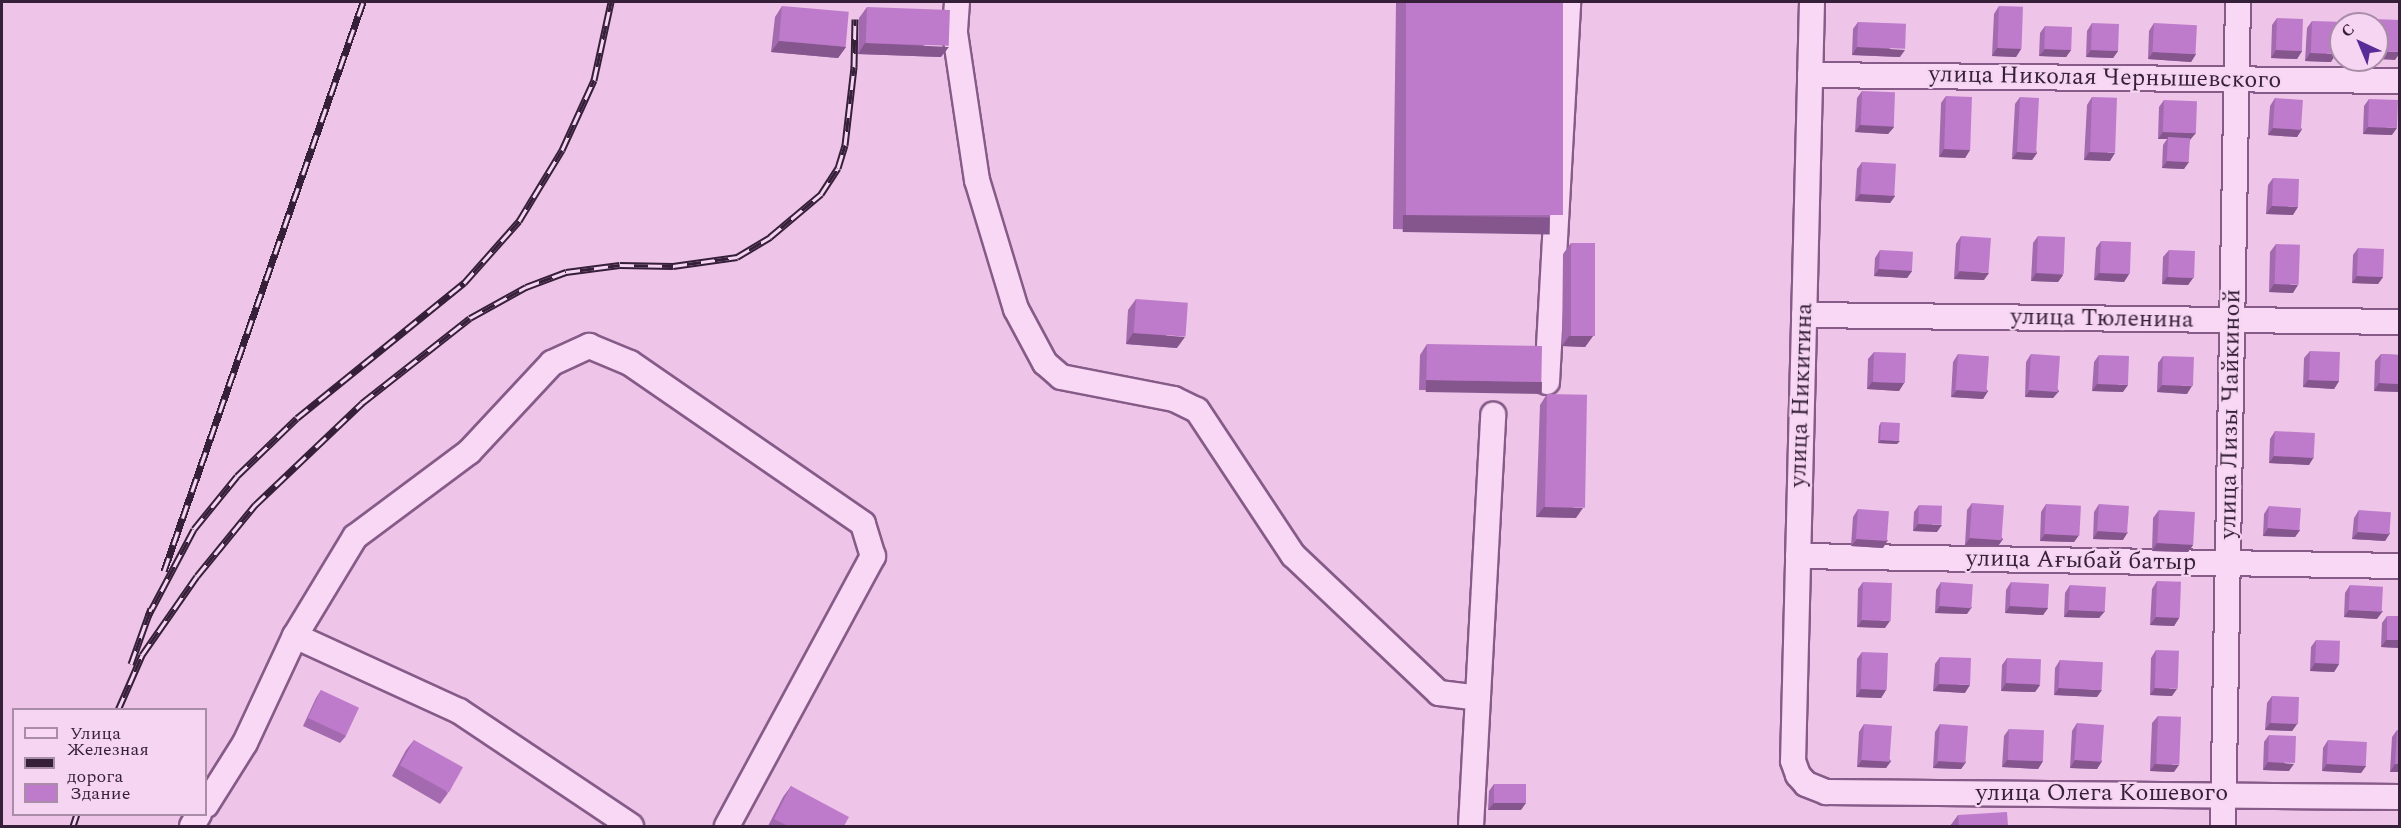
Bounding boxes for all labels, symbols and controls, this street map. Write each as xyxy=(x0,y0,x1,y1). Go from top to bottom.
north arrow xyxy=(2329,12,2389,72)
text: С xyxy=(2335,18,2360,43)
street label: улица Николая Чернышевского xyxy=(1928,61,2282,95)
street label: улица Лизы Чайкиной xyxy=(2214,289,2248,539)
street label: улица Никитина xyxy=(1784,302,1820,488)
street label: улица Тюленина xyxy=(2010,303,2194,335)
street label: улица Ағыбай батыр xyxy=(1966,545,2196,577)
legend xyxy=(12,708,207,816)
text: Улица xyxy=(70,720,121,747)
text: Железная дорога xyxy=(67,736,149,790)
text: Здание xyxy=(70,780,130,807)
street label: улица Олега Кошевого xyxy=(1976,780,2228,808)

